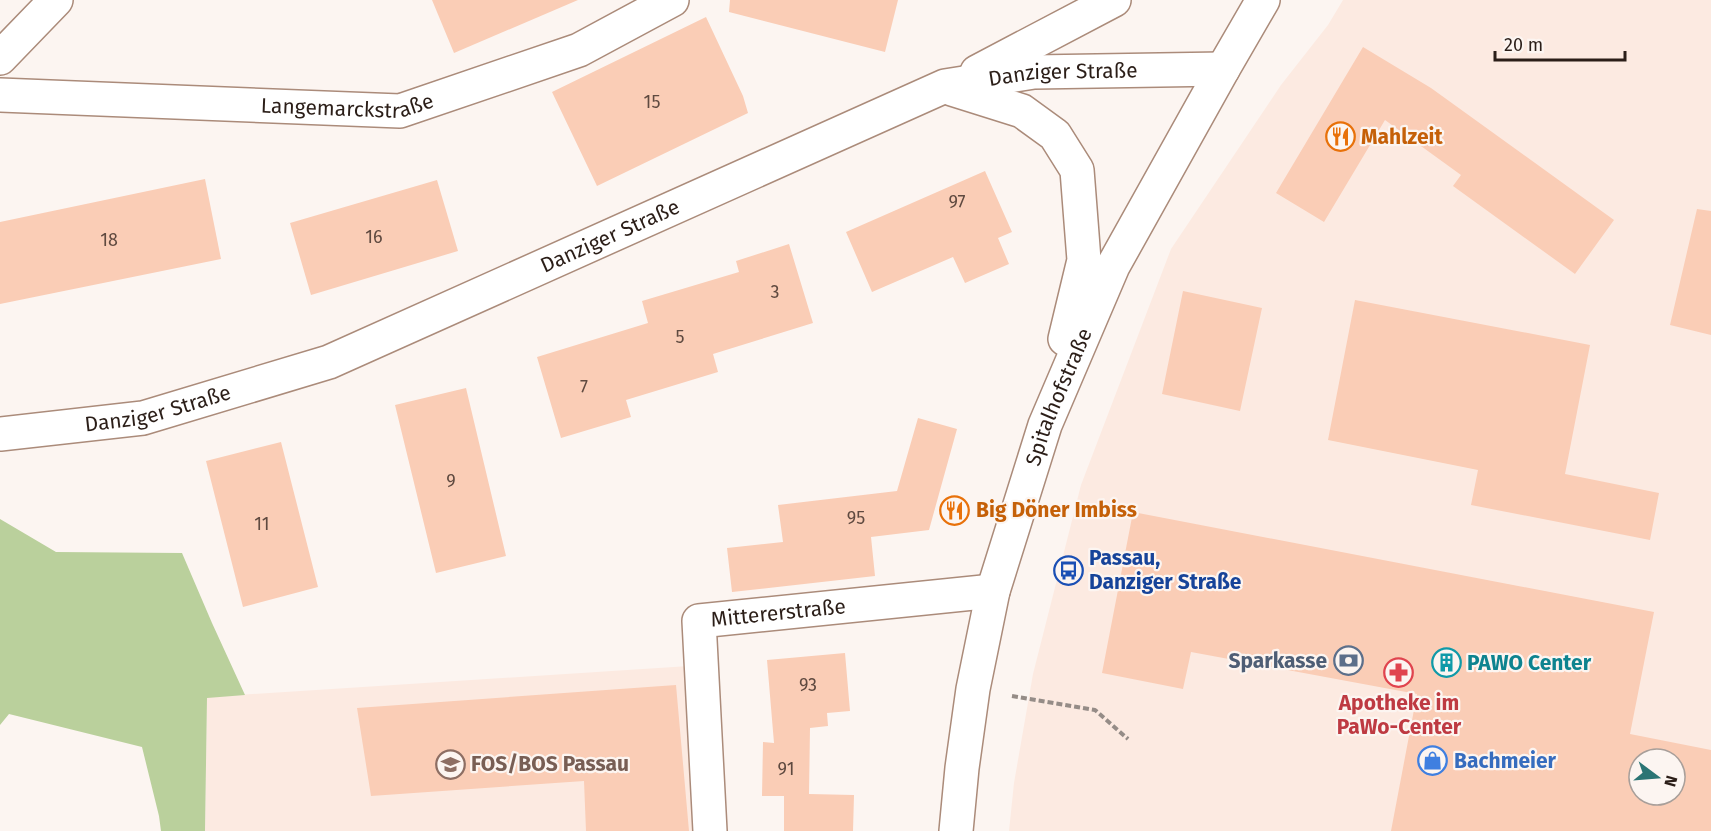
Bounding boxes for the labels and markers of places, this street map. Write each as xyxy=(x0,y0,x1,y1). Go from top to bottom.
restaurant icon: Mahlzeit xyxy=(1324,121,1356,153)
place label: Mahlzeit xyxy=(1361,124,1444,150)
restaurant icon: Big Döner Imbiss xyxy=(939,494,971,526)
place label: Big Döner Imbiss xyxy=(976,497,1137,523)
place label: Passau, Danziger Straße xyxy=(1089,545,1242,595)
bus stop icon: Passau, Danziger Straße xyxy=(1052,554,1084,586)
bank icon: Sparkasse xyxy=(1332,645,1364,677)
building icon: PAWO Center xyxy=(1430,647,1462,679)
place label: Sparkasse xyxy=(1228,648,1327,674)
place label: PAWO Center xyxy=(1467,650,1592,676)
pharmacy icon: Apotheke im PaWo-Center xyxy=(1383,656,1415,688)
place label: Apotheke im PaWo-Center xyxy=(1337,690,1462,740)
shop icon: Bachmeier xyxy=(1417,745,1449,777)
school or university icon: FOS/BOS Passau xyxy=(434,748,466,780)
place label: Bachmeier xyxy=(1454,748,1556,774)
place label: FOS/BOS Passau xyxy=(471,751,629,777)

